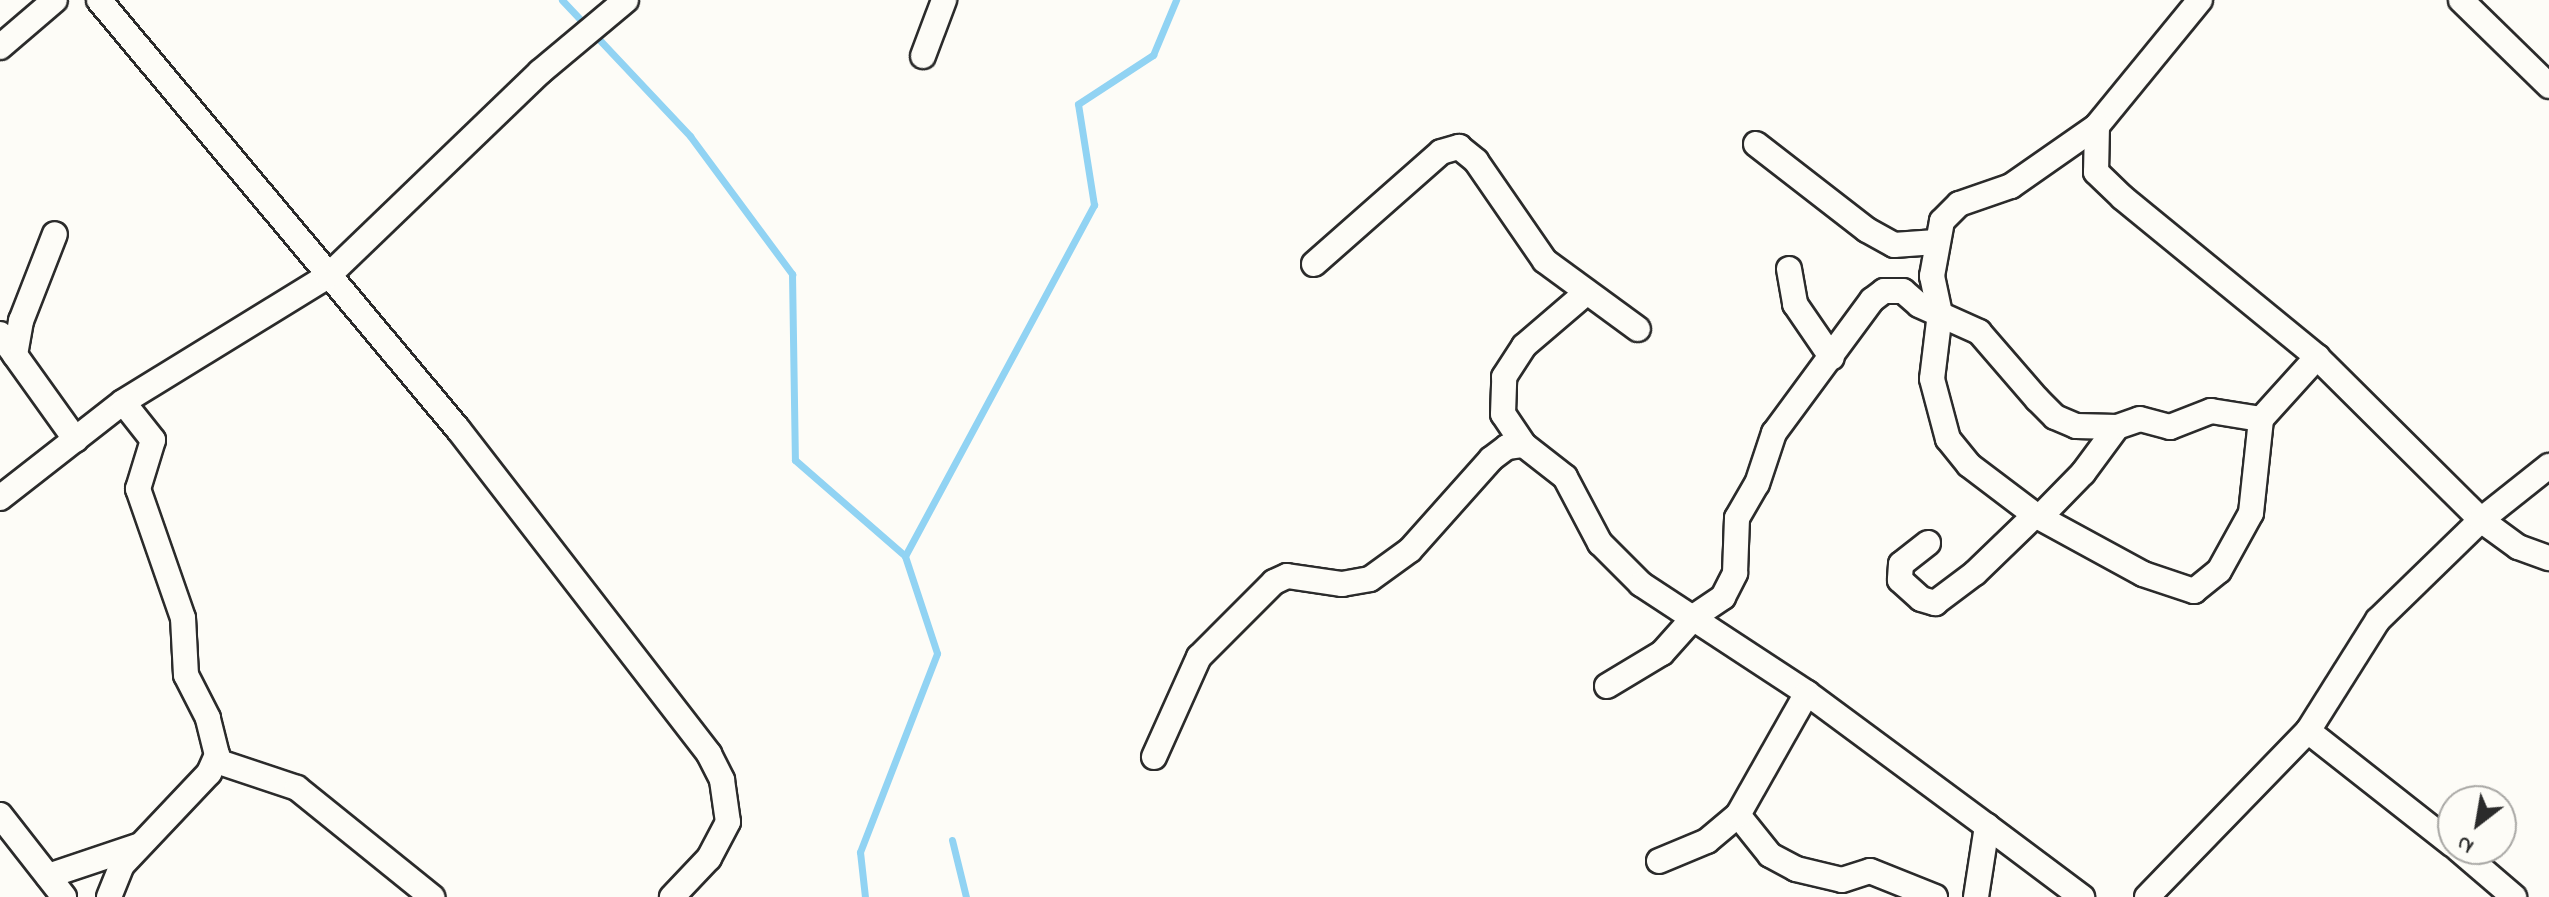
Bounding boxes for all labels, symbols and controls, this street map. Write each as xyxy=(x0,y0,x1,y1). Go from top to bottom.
north arrow xyxy=(2437,785,2517,865)
text: N xyxy=(2451,826,2480,861)

